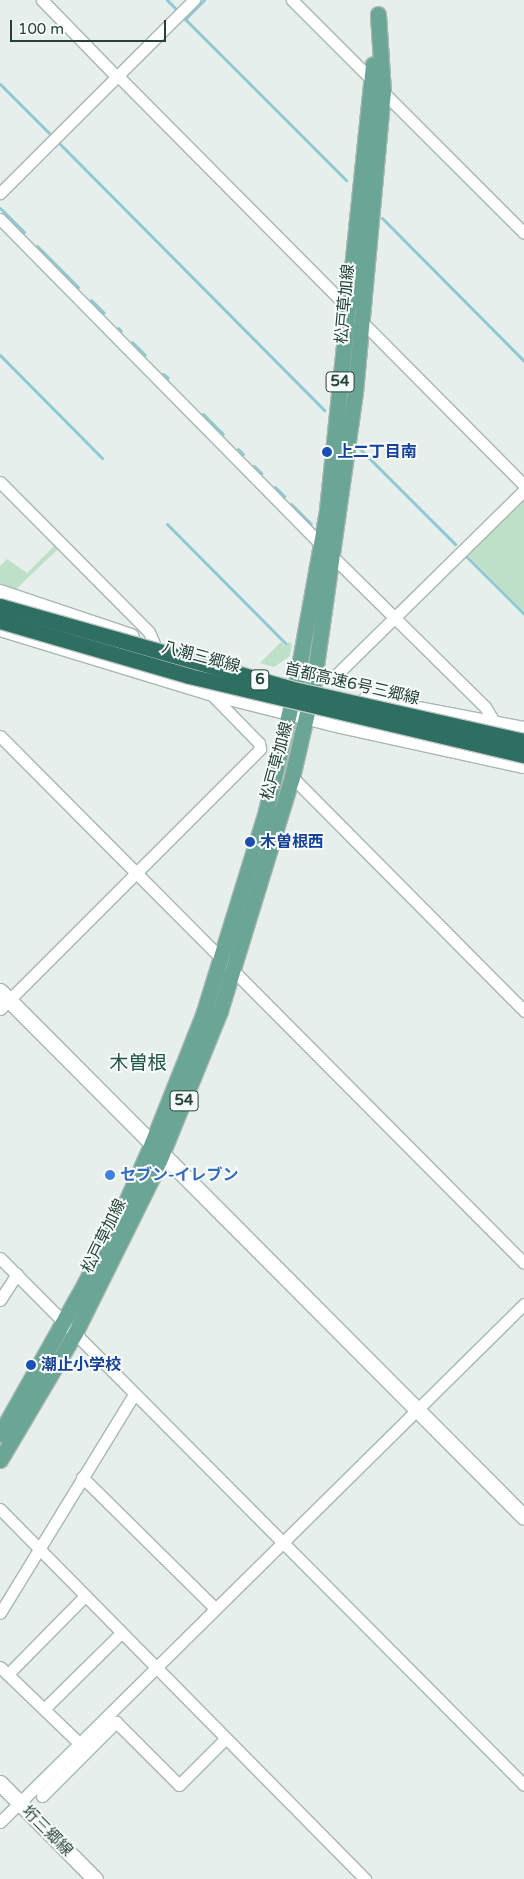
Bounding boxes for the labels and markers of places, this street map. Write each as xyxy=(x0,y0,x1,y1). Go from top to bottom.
place label: 上二丁目南 xyxy=(337,442,417,462)
marker: 上二丁目南 xyxy=(321,446,333,458)
place label: 木曽根西 xyxy=(260,832,324,852)
marker: 木曽根西 xyxy=(244,836,256,848)
place label: セブン-イレブン xyxy=(120,1165,239,1185)
marker: セブン-イレブン xyxy=(104,1169,116,1181)
place label: 潮止小学校 xyxy=(41,1355,121,1375)
marker: 潮止小学校 xyxy=(25,1359,37,1371)

